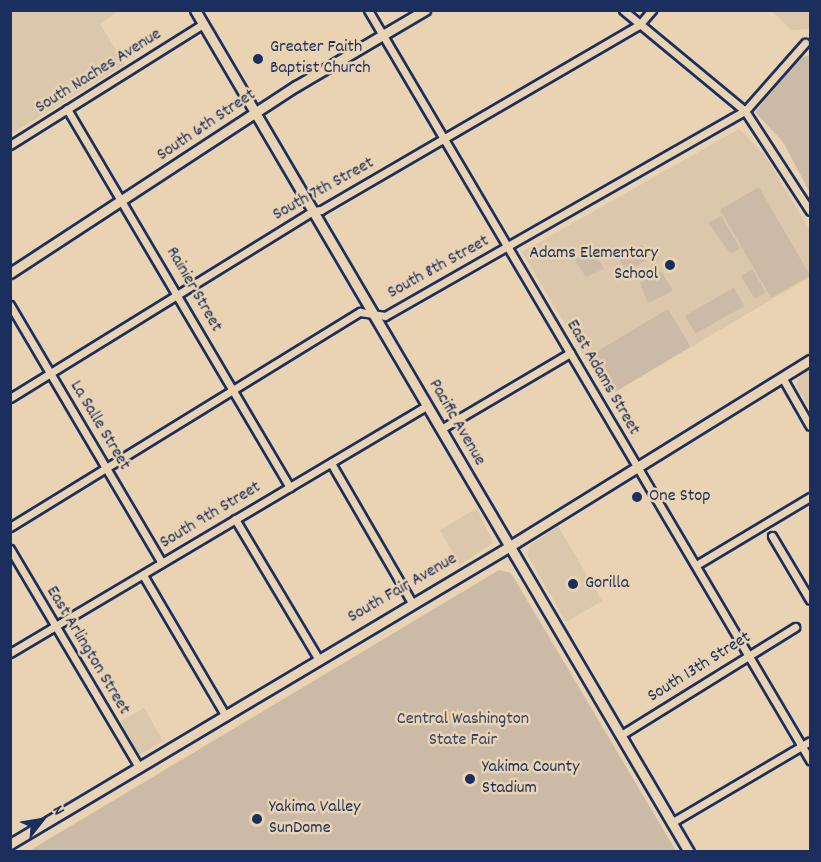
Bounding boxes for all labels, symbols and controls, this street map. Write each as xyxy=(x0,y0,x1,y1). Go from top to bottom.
street label: South Naches Avenue xyxy=(32,25,166,119)
place label: Greater Faith Baptist Church xyxy=(270,38,371,80)
marker: Greater Faith Baptist Church xyxy=(251,52,265,66)
street label: South 6th Street xyxy=(154,85,260,167)
street label: South 7th Street xyxy=(270,153,378,227)
street label: South 8th Street xyxy=(384,231,494,305)
street label: Rainier Street xyxy=(160,244,226,336)
place label: Adams Elementary School xyxy=(529,244,658,286)
marker: Adams Elementary School xyxy=(663,258,677,272)
street label: East Adams Street xyxy=(560,317,644,439)
street label: Pacific Avenue xyxy=(423,376,489,470)
street label: La Salle Street xyxy=(64,377,134,475)
street label: South 9th Street xyxy=(157,477,265,555)
place label: One Stop xyxy=(649,486,711,508)
marker: One Stop xyxy=(630,490,644,504)
street label: South Fair Avenue xyxy=(345,549,461,629)
place label: Gorilla xyxy=(585,573,629,595)
marker: Gorilla xyxy=(566,577,580,591)
street label: East Arlington Street xyxy=(40,583,134,719)
street label: South 13th Street xyxy=(644,628,756,708)
park label: Central Washington State Fair xyxy=(397,710,529,752)
place label: Yakima County Stadium xyxy=(482,758,580,800)
marker: Yakima County Stadium xyxy=(463,772,477,786)
north arrow xyxy=(12,790,72,850)
place label: Yakima Valley SunDome xyxy=(269,798,361,840)
text: N xyxy=(46,801,70,820)
marker: Yakima Valley SunDome xyxy=(250,812,264,826)

